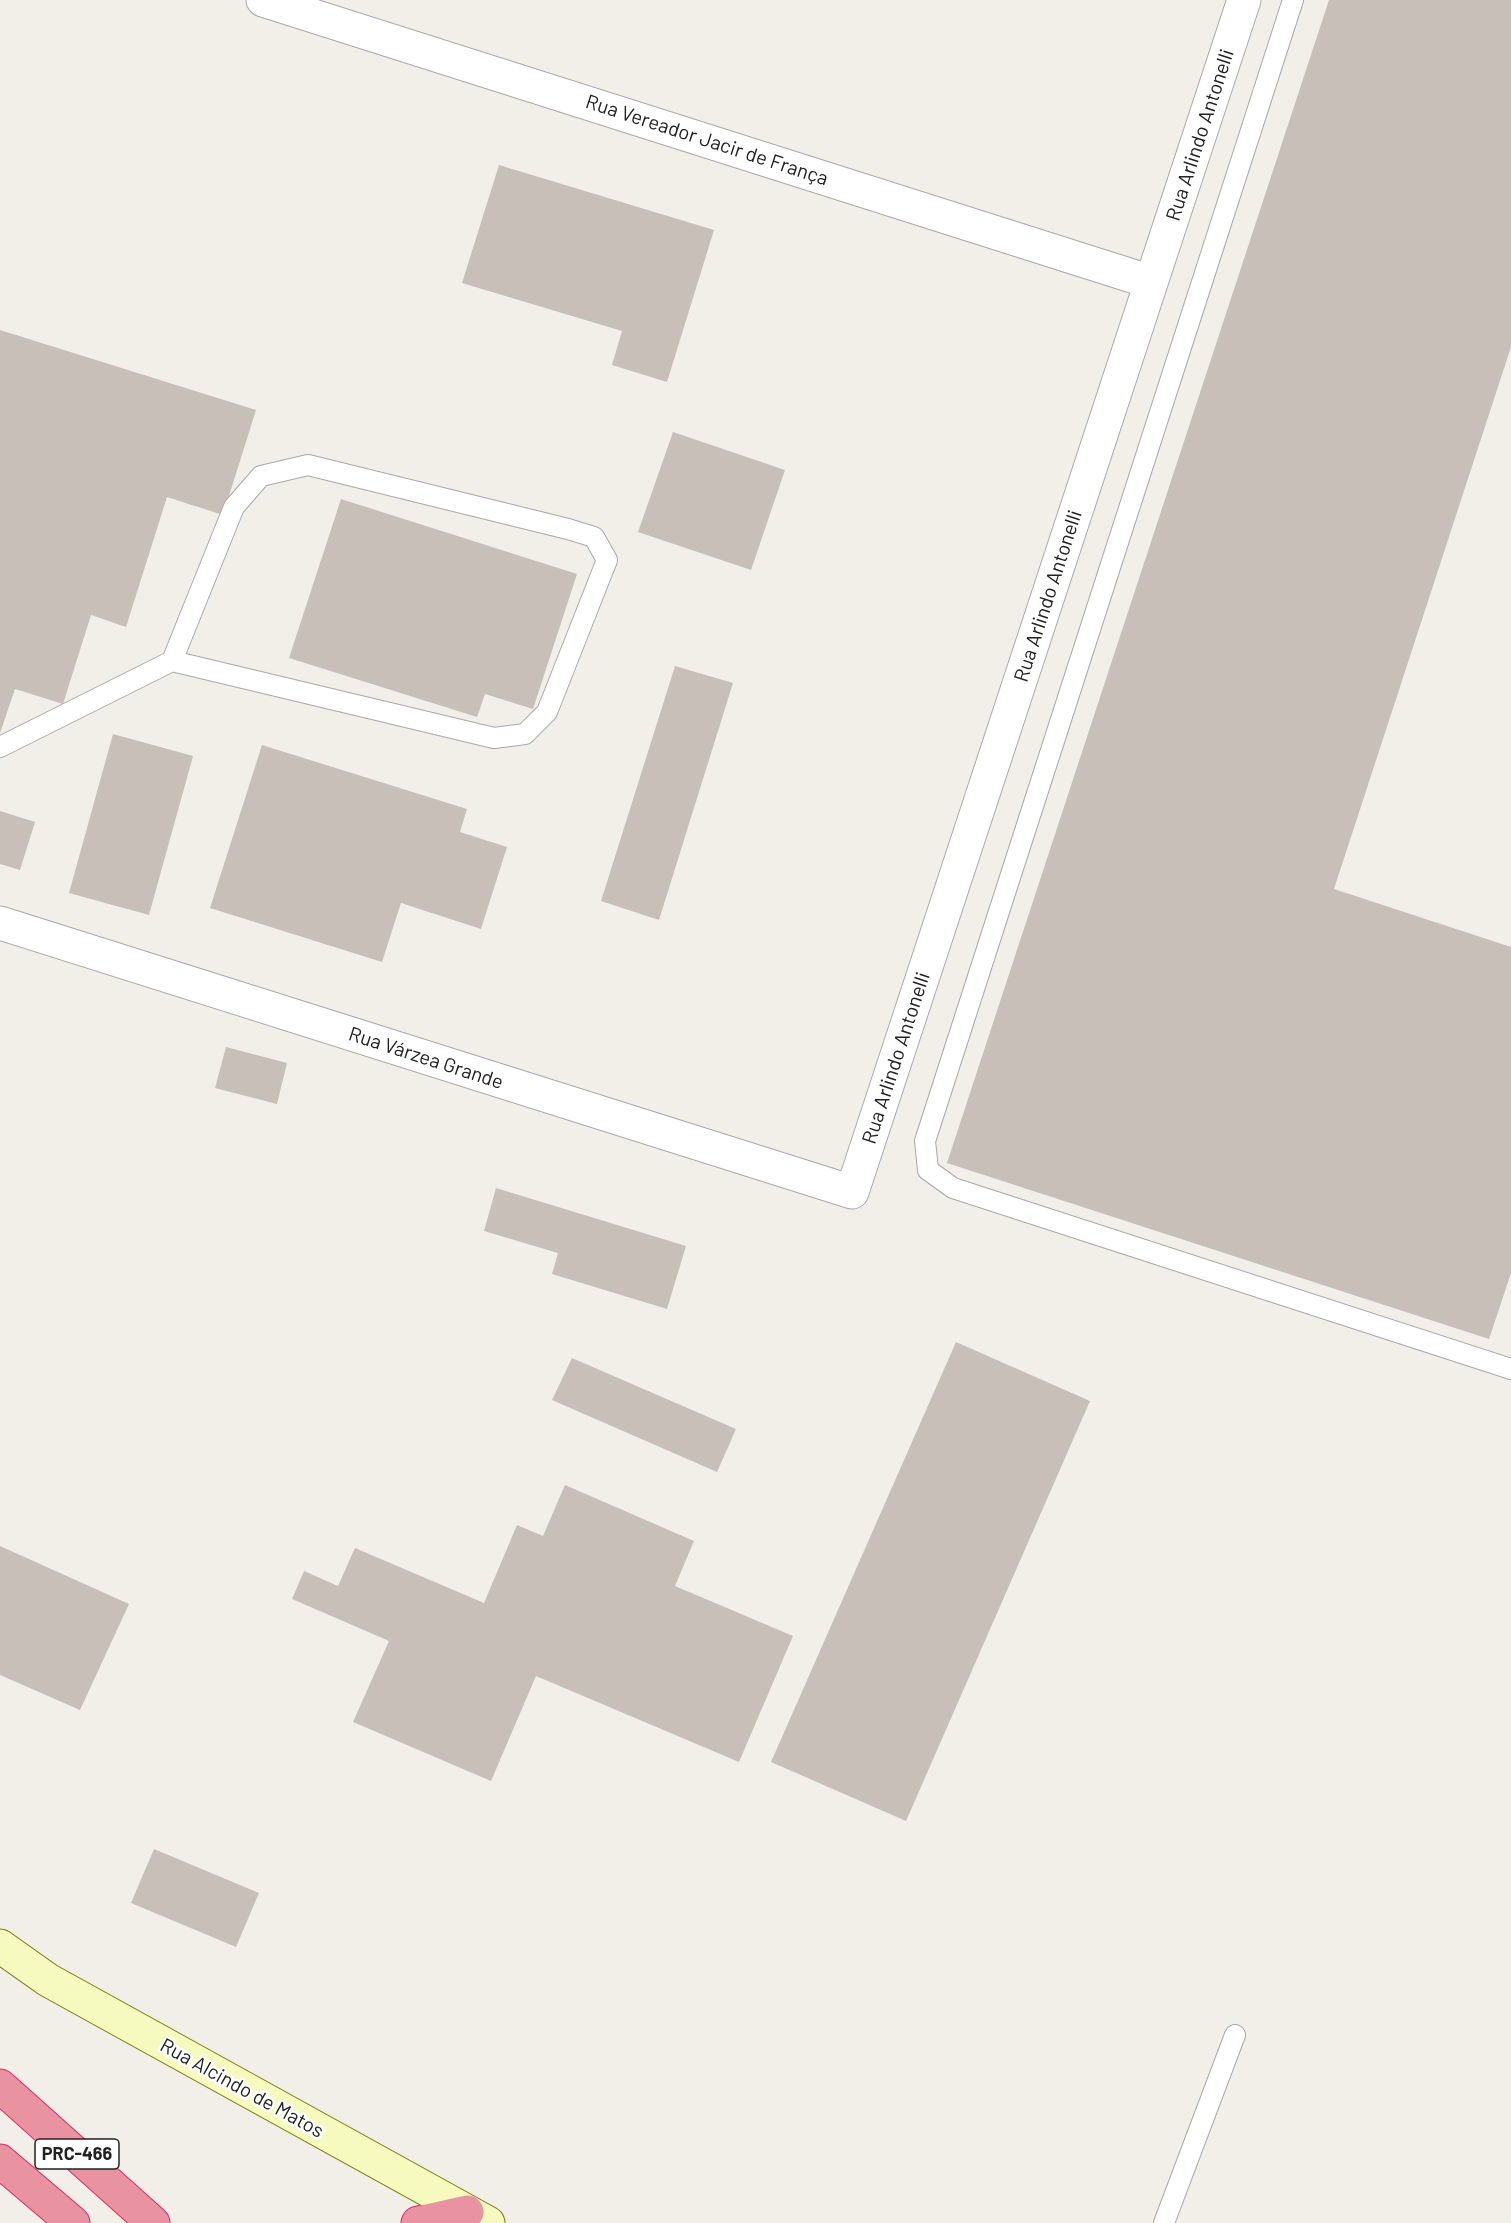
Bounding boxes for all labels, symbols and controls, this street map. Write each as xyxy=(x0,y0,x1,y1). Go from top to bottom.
street label: Rua Arlindo Antonelli xyxy=(1161,46,1239,224)
street label: Rua Vereador Jacir de França xyxy=(583,89,831,191)
street label: Rua Arlindo Antonelli xyxy=(1009,507,1087,685)
street label: Rua Arlindo Antonelli xyxy=(857,969,935,1147)
street label: Rua Várzea Grande xyxy=(346,1022,506,1094)
street label: Rua Alcindo de Matos xyxy=(156,2033,328,2143)
road number: PRC-466 xyxy=(35,2139,119,2169)

